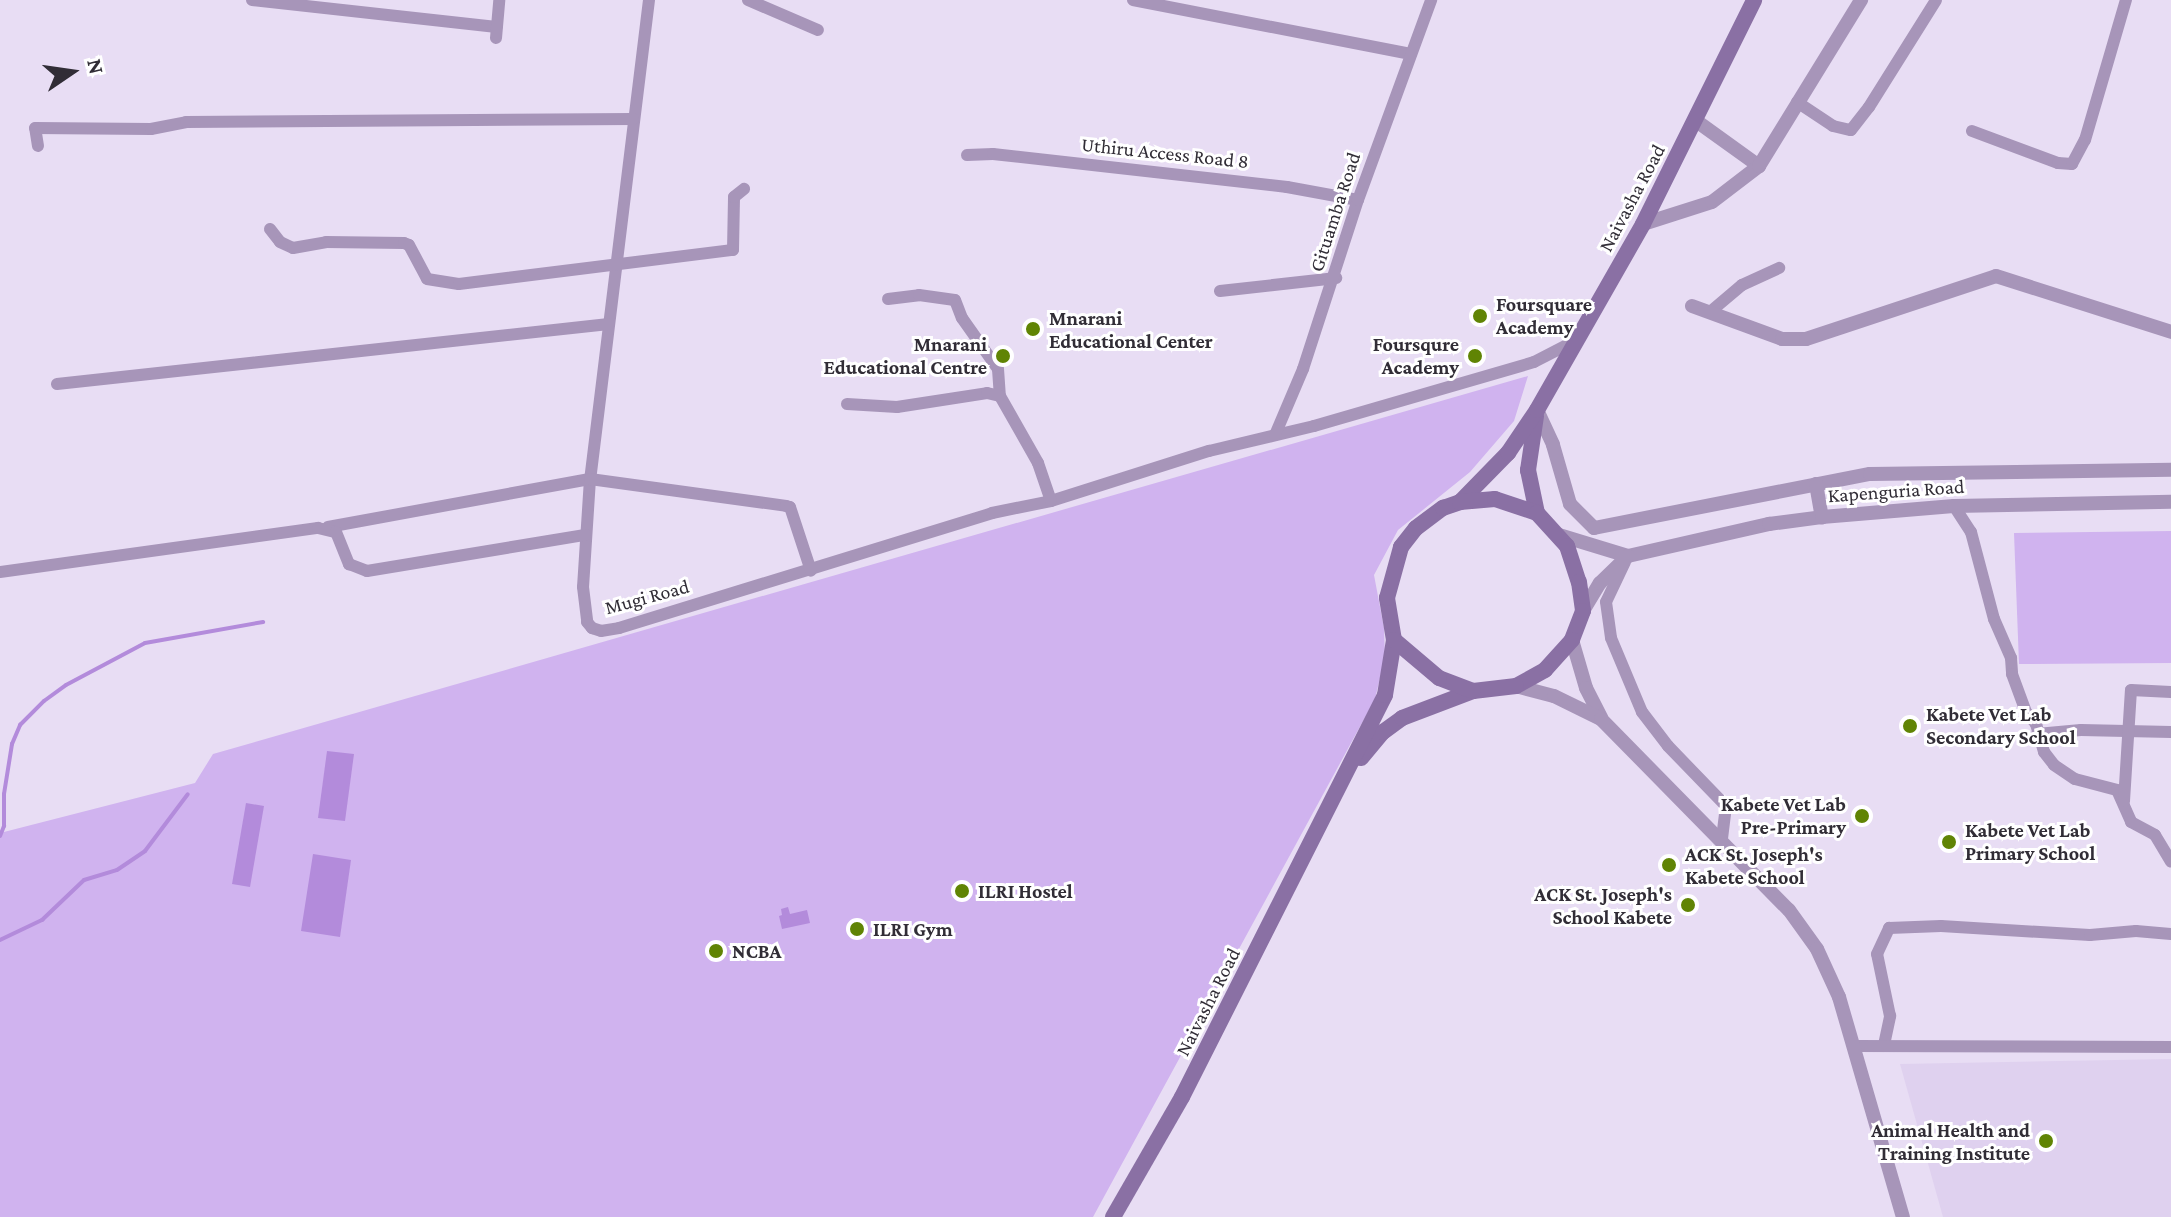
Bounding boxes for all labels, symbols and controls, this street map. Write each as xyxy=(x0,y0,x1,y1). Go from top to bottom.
north arrow xyxy=(32,32,112,112)
text: N xyxy=(82,56,110,77)
street label: Uthiru Access Road 8 xyxy=(1080,132,1250,174)
street label: Naivasha Road xyxy=(1594,140,1670,256)
street label: Gituamba Road xyxy=(1304,149,1366,275)
place label: Foursquare Academy xyxy=(1496,292,1592,339)
place label: Mnarani Educational Center xyxy=(1049,306,1213,353)
marker: Foursquare Academy xyxy=(1471,307,1489,325)
marker: Mnarani Educational Center xyxy=(1024,320,1042,338)
place label: Mnarani Educational Centre xyxy=(823,332,987,379)
place label: Foursqure Academy xyxy=(1373,332,1459,379)
marker: Mnarani Educational Centre xyxy=(994,347,1012,365)
marker: Foursqure Academy xyxy=(1466,347,1484,365)
street label: Kapenguria Road xyxy=(1827,474,1965,508)
street label: Mugi Road xyxy=(602,574,692,620)
place label: Kabete Vet Lab Secondary School xyxy=(1926,702,2075,749)
marker: Kabete Vet Lab Secondary School xyxy=(1901,717,1919,735)
place label: Kabete Vet Lab Pre-Primary xyxy=(1721,792,1846,839)
marker: Kabete Vet Lab Pre-Primary xyxy=(1853,807,1871,825)
place label: Kabete Vet Lab Primary School xyxy=(1965,818,2095,865)
marker: Kabete Vet Lab Primary School xyxy=(1940,833,1958,851)
place label: ACK St. Joseph's Kabete School xyxy=(1685,842,1823,889)
marker: ACK St. Joseph's Kabete School xyxy=(1660,856,1678,874)
place label: ILRI Hostel xyxy=(978,879,1073,903)
marker: ILRI Hostel xyxy=(953,882,971,900)
place label: ACK St. Joseph's School Kabete xyxy=(1534,882,1672,929)
marker: ACK St. Joseph's School Kabete xyxy=(1679,896,1697,914)
place label: ILRI Gym xyxy=(873,917,953,941)
marker: ILRI Gym xyxy=(848,920,866,938)
place label: NCBA xyxy=(732,939,781,963)
marker: NCBA xyxy=(707,942,725,960)
street label: Naivasha Road xyxy=(1171,944,1245,1060)
place label: Animal Health and Training Institute xyxy=(1871,1118,2030,1165)
marker: Animal Health and Training Institute xyxy=(2037,1132,2055,1150)

